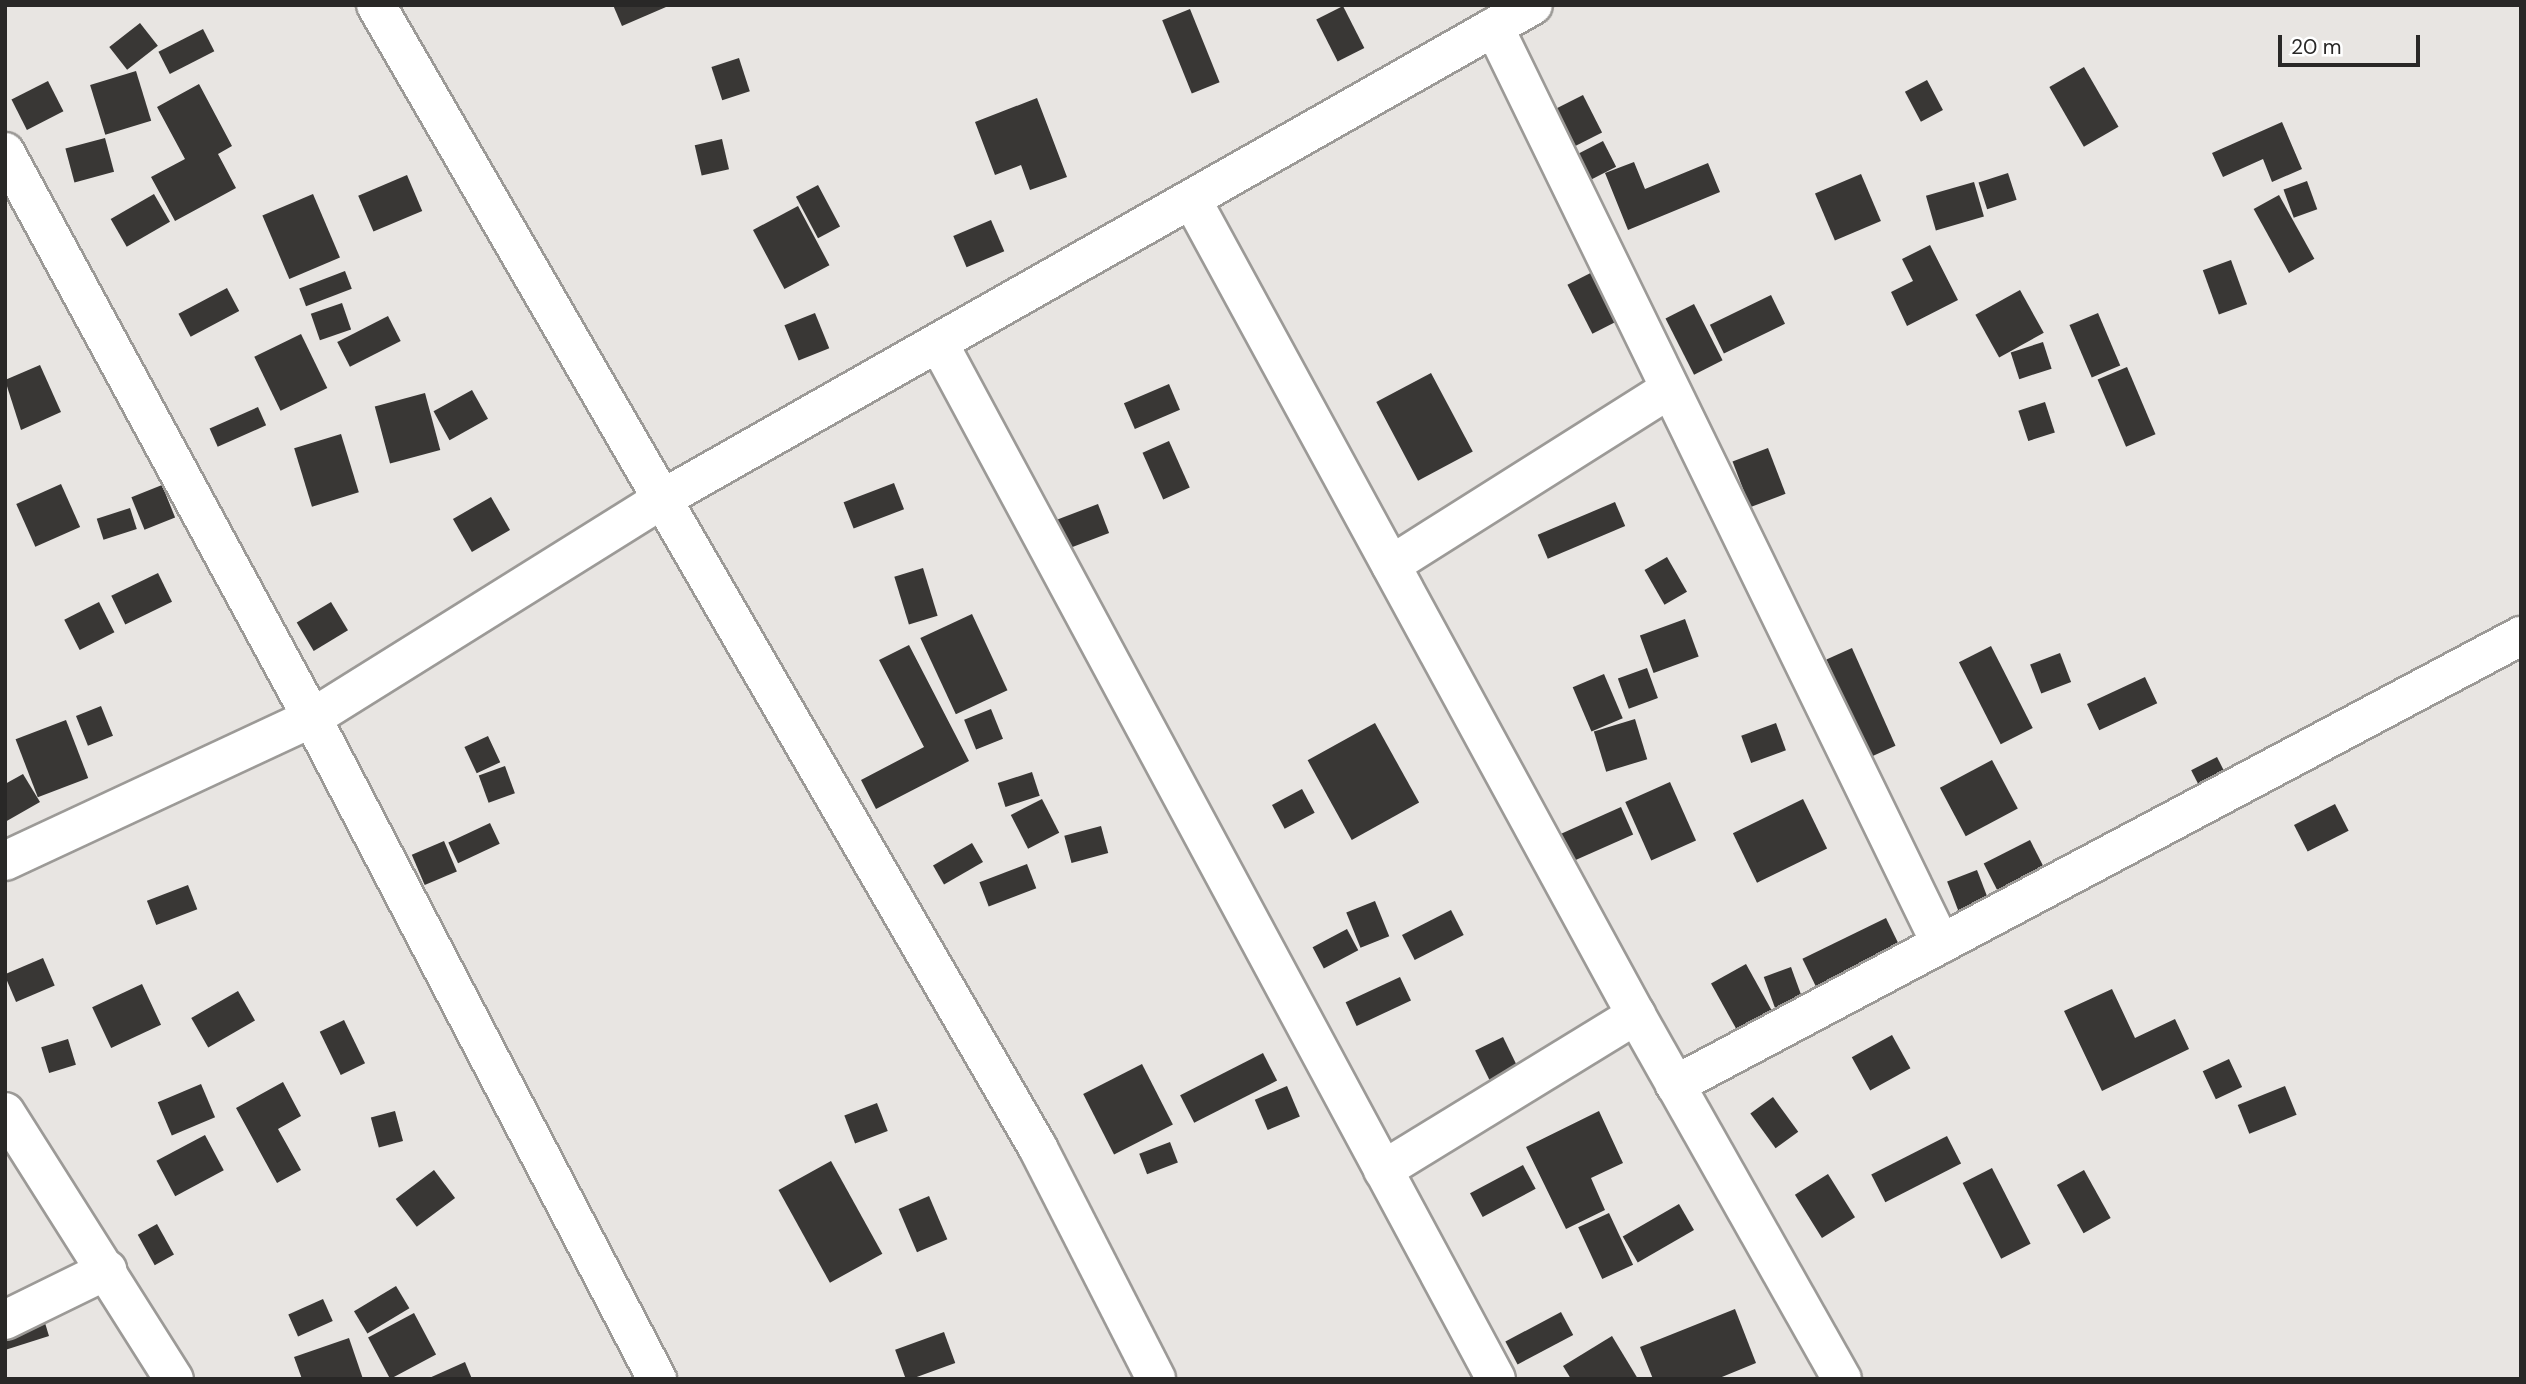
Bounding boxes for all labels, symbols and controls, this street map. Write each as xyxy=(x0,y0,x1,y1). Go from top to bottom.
scale bar xyxy=(2281,21,2423,65)
text: 20 m xyxy=(2291,33,2342,61)

